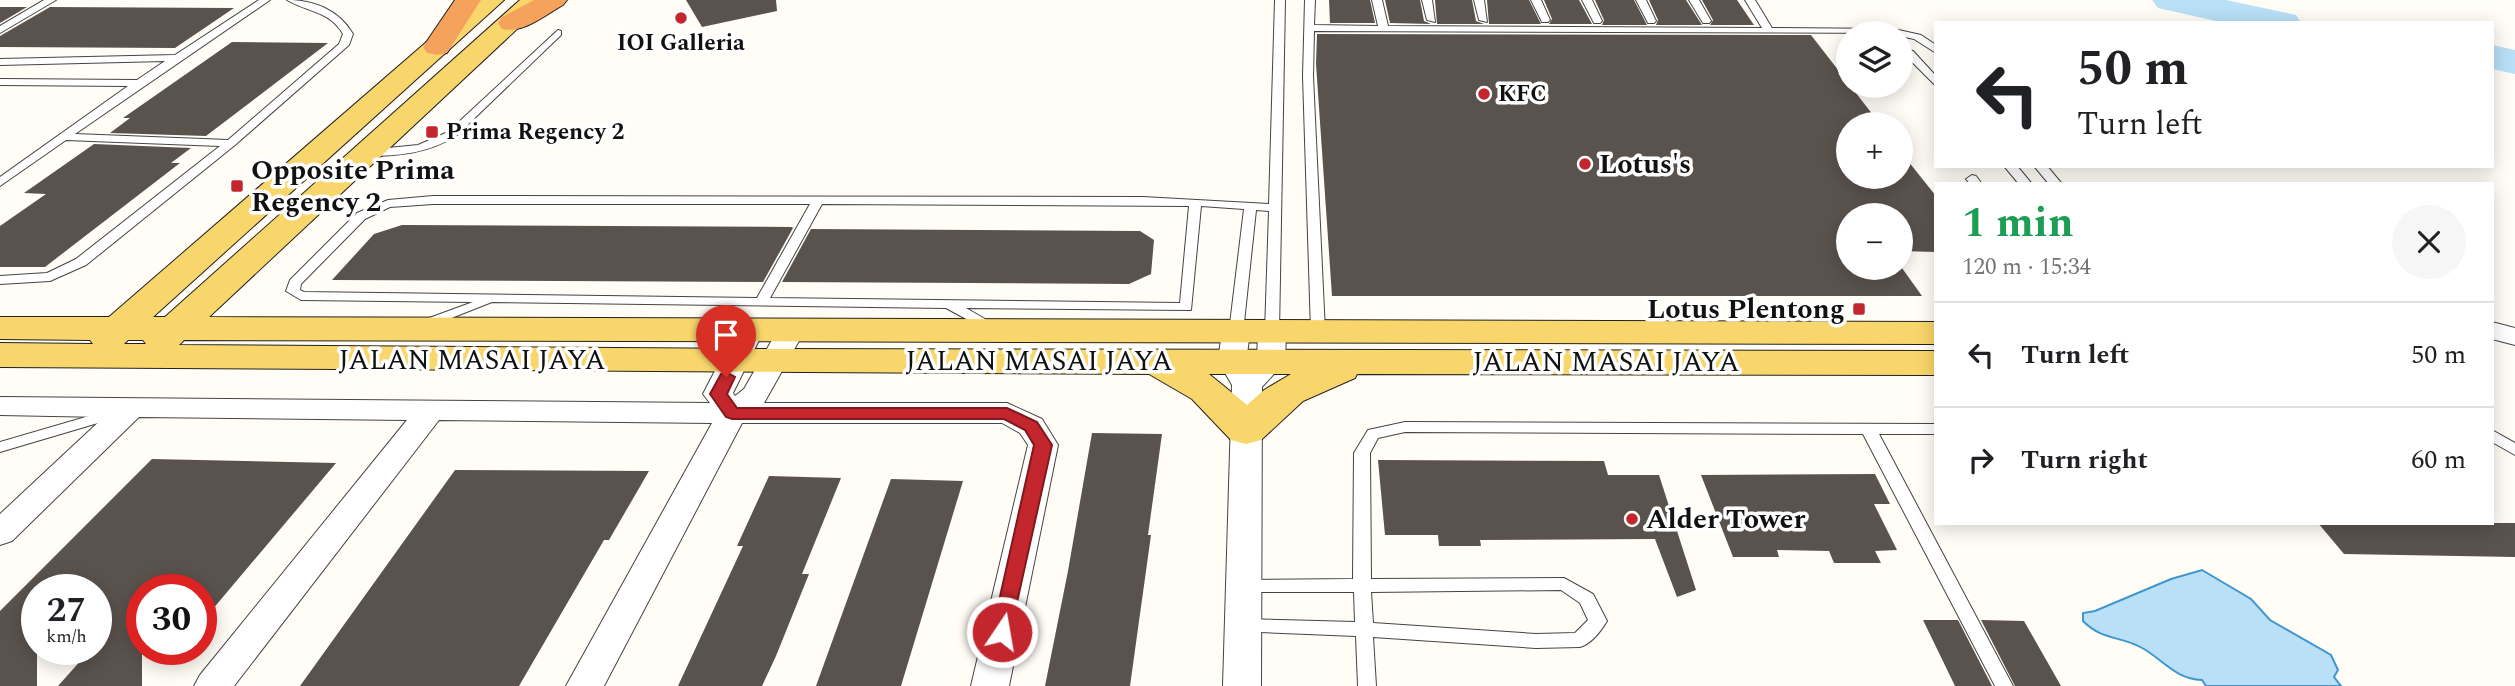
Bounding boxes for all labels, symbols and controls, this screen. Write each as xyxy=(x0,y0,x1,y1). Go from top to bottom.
marker: IOI Galleria xyxy=(673,10,689,26)
map controls xyxy=(1836,21,1913,280)
button: layers xyxy=(1836,21,1913,98)
place label: IOI Galleria xyxy=(617,26,745,61)
text: 50 m xyxy=(2077,32,2188,107)
icon: left xyxy=(1962,49,2053,140)
place label: KFC xyxy=(1498,77,1547,112)
marker: KFC xyxy=(1476,86,1492,102)
text: Turn left xyxy=(2077,100,2203,149)
button: + xyxy=(1836,112,1913,189)
place label: Prima Regency 2 xyxy=(446,115,624,150)
marker: Prima Regency 2 xyxy=(424,124,440,140)
place label: Lotus's xyxy=(1599,143,1691,186)
place label: Opposite Prima Regency 2 xyxy=(251,149,455,224)
marker: Lotus's xyxy=(1577,156,1593,172)
marker: Opposite Prima Regency 2 xyxy=(229,178,245,194)
text: 1 min xyxy=(1962,192,2074,255)
button: − xyxy=(1836,203,1913,280)
button: close xyxy=(2392,205,2466,279)
text: 120 m · 15:34 xyxy=(1962,250,2091,285)
place label: Lotus Plentong xyxy=(1647,288,1845,331)
marker: Lotus Plentong xyxy=(1851,301,1867,317)
pin xyxy=(696,305,756,377)
icon: arrive xyxy=(707,316,745,354)
text: Turn left xyxy=(2021,335,2129,375)
text: 50 m xyxy=(2411,335,2466,375)
icon: left xyxy=(1962,336,2000,374)
street label: JALAN MASAI JAYA xyxy=(338,339,606,382)
street label: JALAN MASAI JAYA xyxy=(905,340,1173,383)
street label: JALAN MASAI JAYA xyxy=(1472,341,1740,384)
text: Turn right xyxy=(2021,440,2148,480)
text: 60 m xyxy=(2411,440,2466,480)
icon: right xyxy=(1962,441,2000,479)
place label: Alder Tower xyxy=(1646,498,1805,541)
marker: Alder Tower xyxy=(1624,511,1640,527)
speed limit sign: 30 xyxy=(126,574,217,665)
text: 27 xyxy=(47,584,86,637)
position arrow xyxy=(965,595,1039,669)
text: km/h xyxy=(46,623,87,650)

